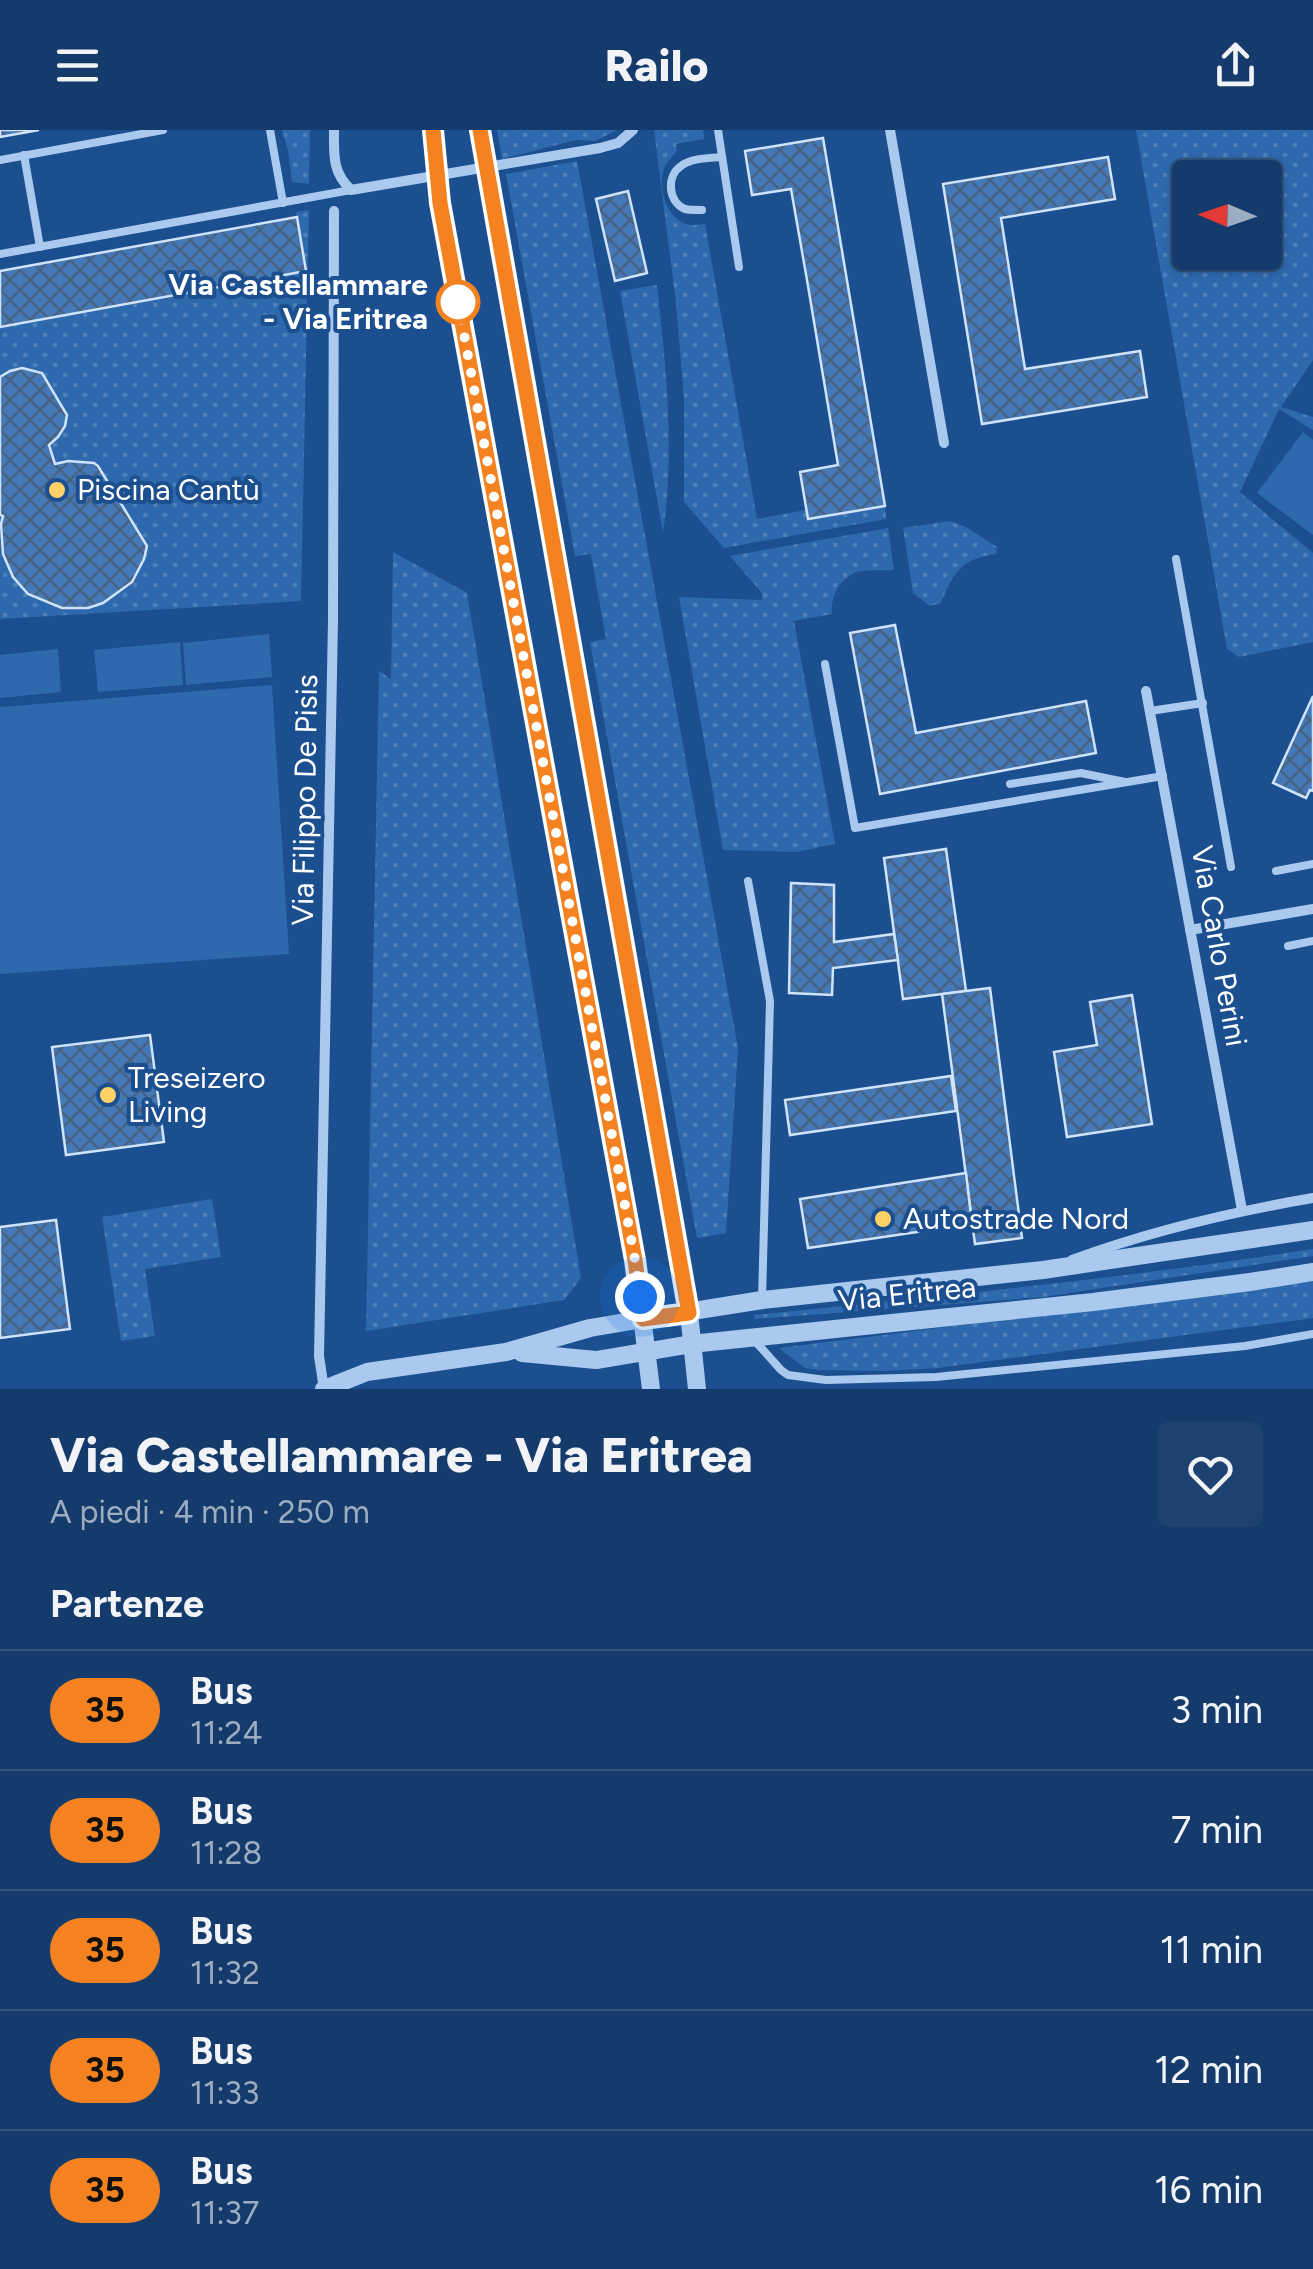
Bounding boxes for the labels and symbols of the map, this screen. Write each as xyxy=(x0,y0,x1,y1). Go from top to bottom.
north arrow xyxy=(1172,160,1282,270)
place label: Via Castellammare - Via Eritrea xyxy=(168,266,428,337)
marker: Via Castellammare - Via Eritrea xyxy=(437,281,479,323)
place label: Piscina Cantù xyxy=(77,471,260,508)
marker: Piscina Cantù xyxy=(46,479,68,501)
street label: Via Filippo De Pisis xyxy=(284,674,325,926)
street label: Via Carlo Perini xyxy=(1184,843,1255,1049)
place label: Treseizero Living xyxy=(128,1059,266,1130)
marker: Treseizero Living xyxy=(97,1084,119,1106)
place label: Autostrade Nord xyxy=(903,1200,1129,1237)
marker: Autostrade Nord xyxy=(872,1208,894,1230)
street label: Via Eritrea xyxy=(836,1268,978,1319)
your location xyxy=(615,1272,665,1322)

